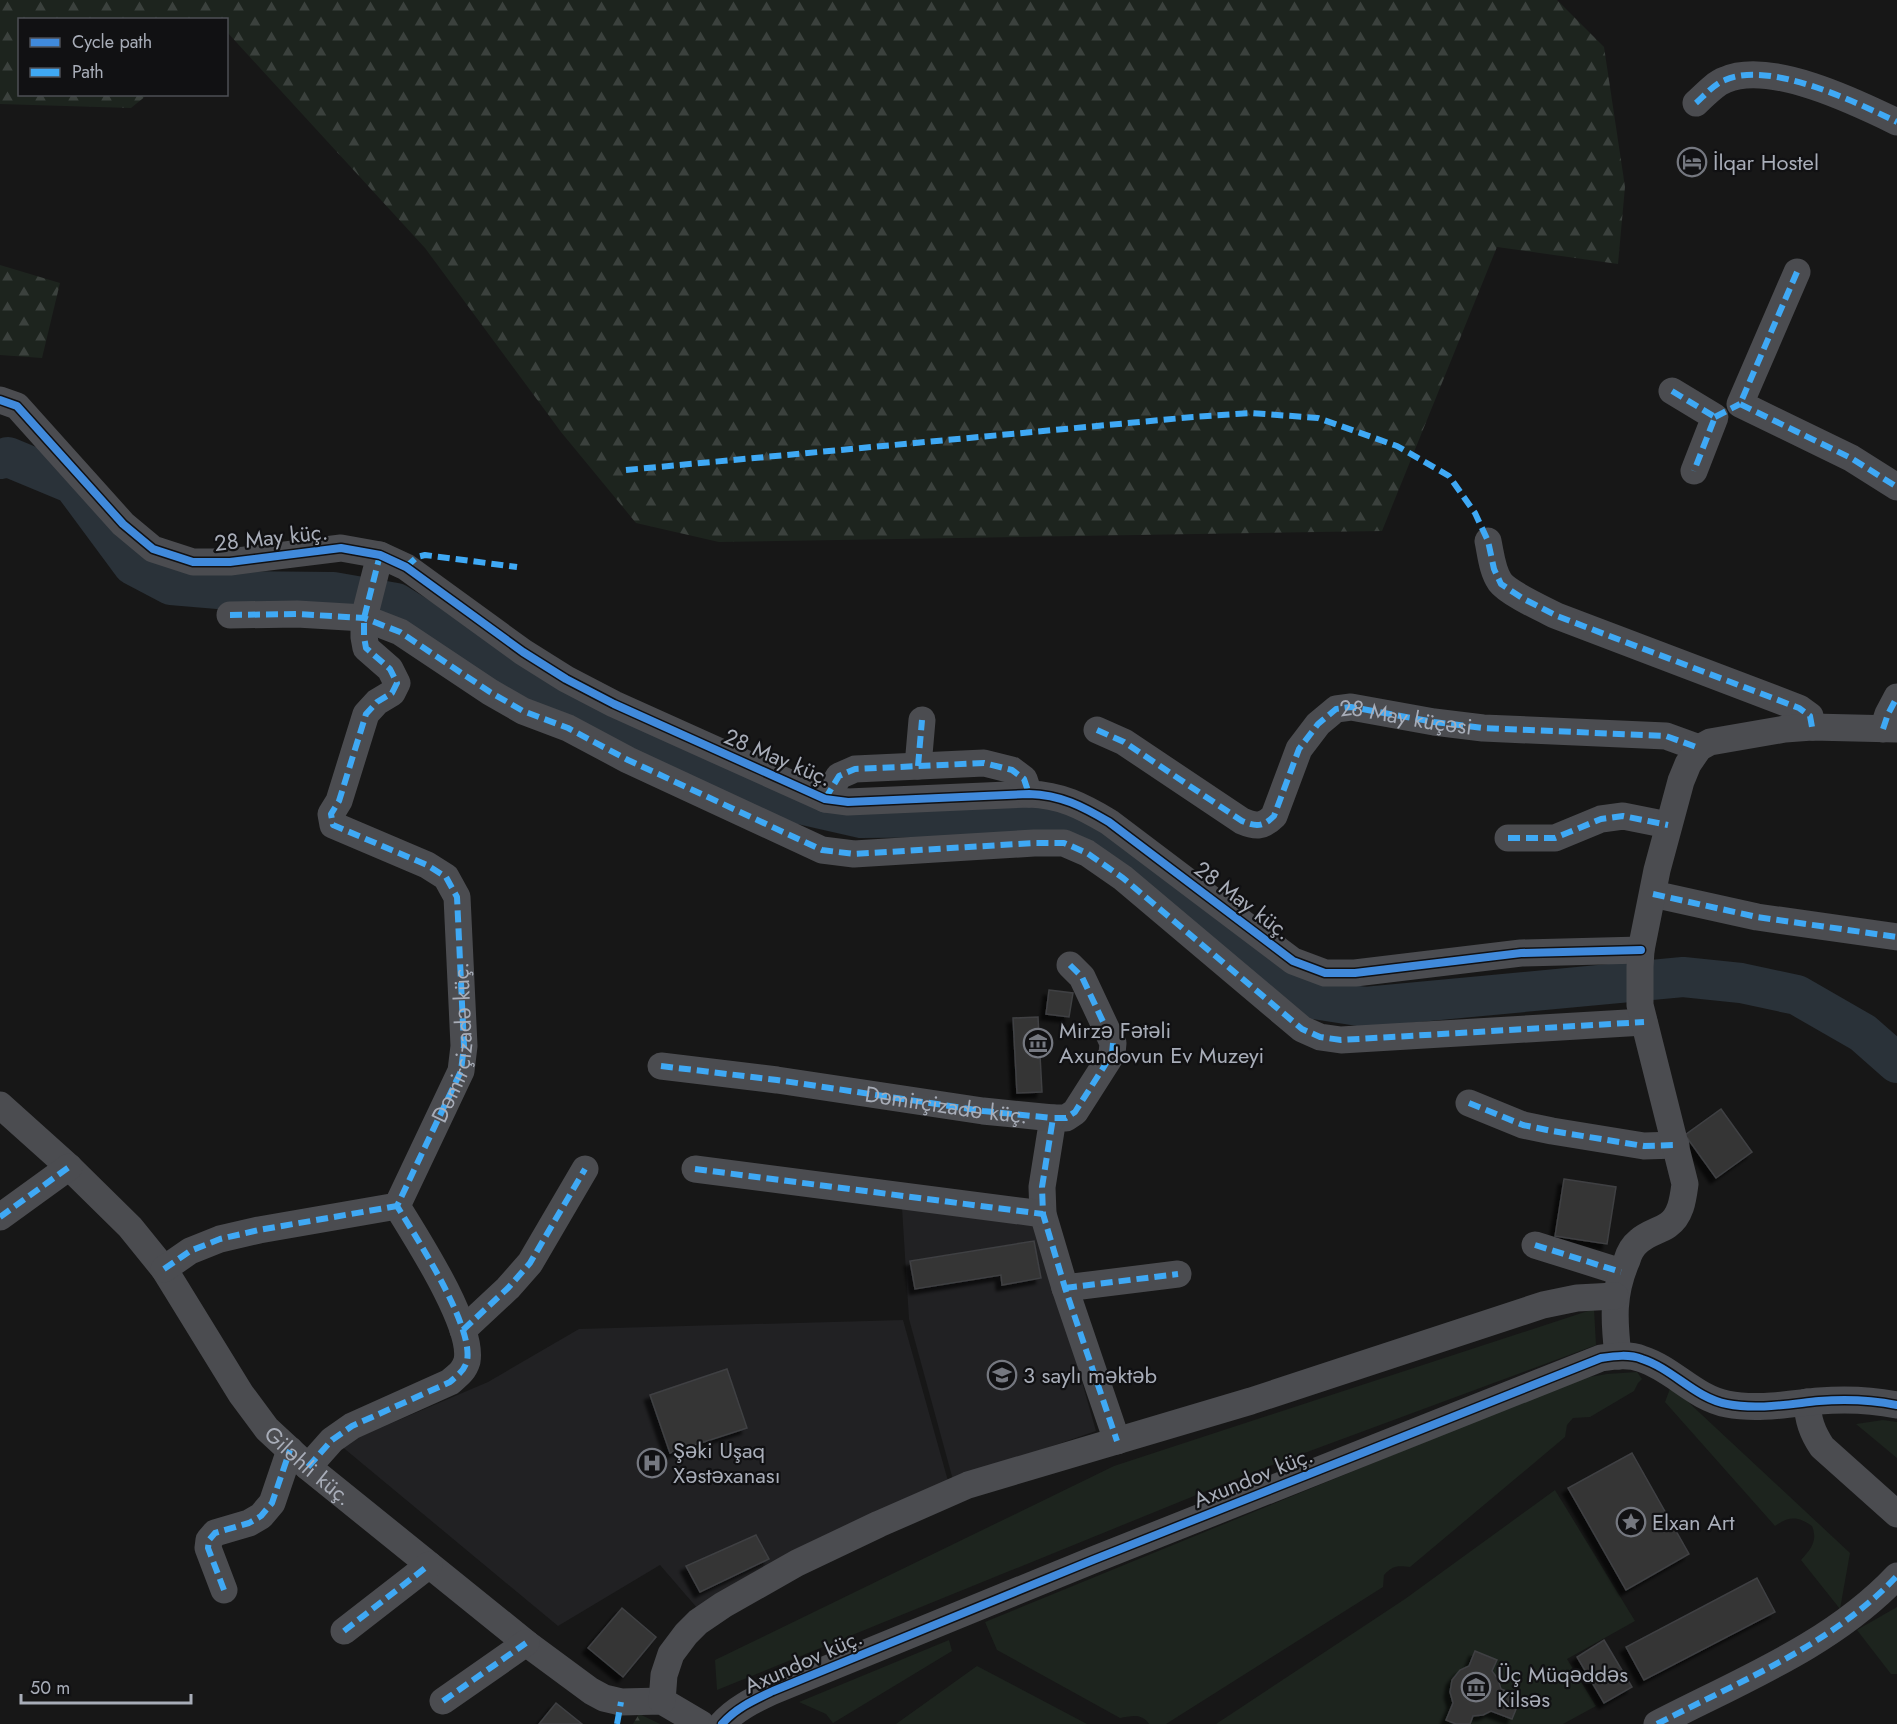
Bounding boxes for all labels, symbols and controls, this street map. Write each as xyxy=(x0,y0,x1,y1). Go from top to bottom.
legend xyxy=(18,18,228,96)
text: Cycle path xyxy=(72,29,152,55)
text: Path xyxy=(72,59,104,85)
hotel icon: İlqar Hostel xyxy=(1676,146,1708,178)
place label: İlqar Hostel xyxy=(1713,146,1819,178)
street label: 28 May küç. xyxy=(213,515,329,559)
street label: 28 May küçəsi xyxy=(1337,691,1474,743)
street label: 28 May küç. xyxy=(719,720,837,794)
street label: 28 May küç. xyxy=(1188,853,1298,947)
street label: Dəmirçizadə küç. xyxy=(423,962,480,1128)
place label: Mirzə Fətəli Axundovun Ev Muzeyi xyxy=(1059,1014,1264,1071)
museum icon: Mirzə Fətəli Axundovun Ev Muzeyi xyxy=(1022,1027,1054,1059)
street label: Dəmirçizadə küç. xyxy=(863,1077,1029,1131)
school or university icon: 3 saylı məktəb xyxy=(986,1359,1018,1391)
place label: 3 saylı məktəb xyxy=(1023,1359,1157,1391)
street label: Giləhli küç. xyxy=(257,1418,359,1513)
place label: Şəki Uşaq Xəstəxanası xyxy=(673,1434,780,1491)
street label: Axundov küç. xyxy=(1188,1438,1318,1516)
hospital icon: Şəki Uşaq Xəstəxanası xyxy=(636,1447,668,1479)
place icon: Elxan Art xyxy=(1615,1506,1647,1538)
place label: Elxan Art xyxy=(1652,1506,1735,1538)
street label: Axundov küç. xyxy=(739,1621,867,1701)
place label: Üç Müqəddəs Kilsəs xyxy=(1497,1658,1628,1715)
scale bar xyxy=(21,1667,190,1705)
museum icon: Üç Müqəddəs Kilsəs xyxy=(1460,1671,1492,1703)
text: 50 m xyxy=(30,1675,70,1701)

